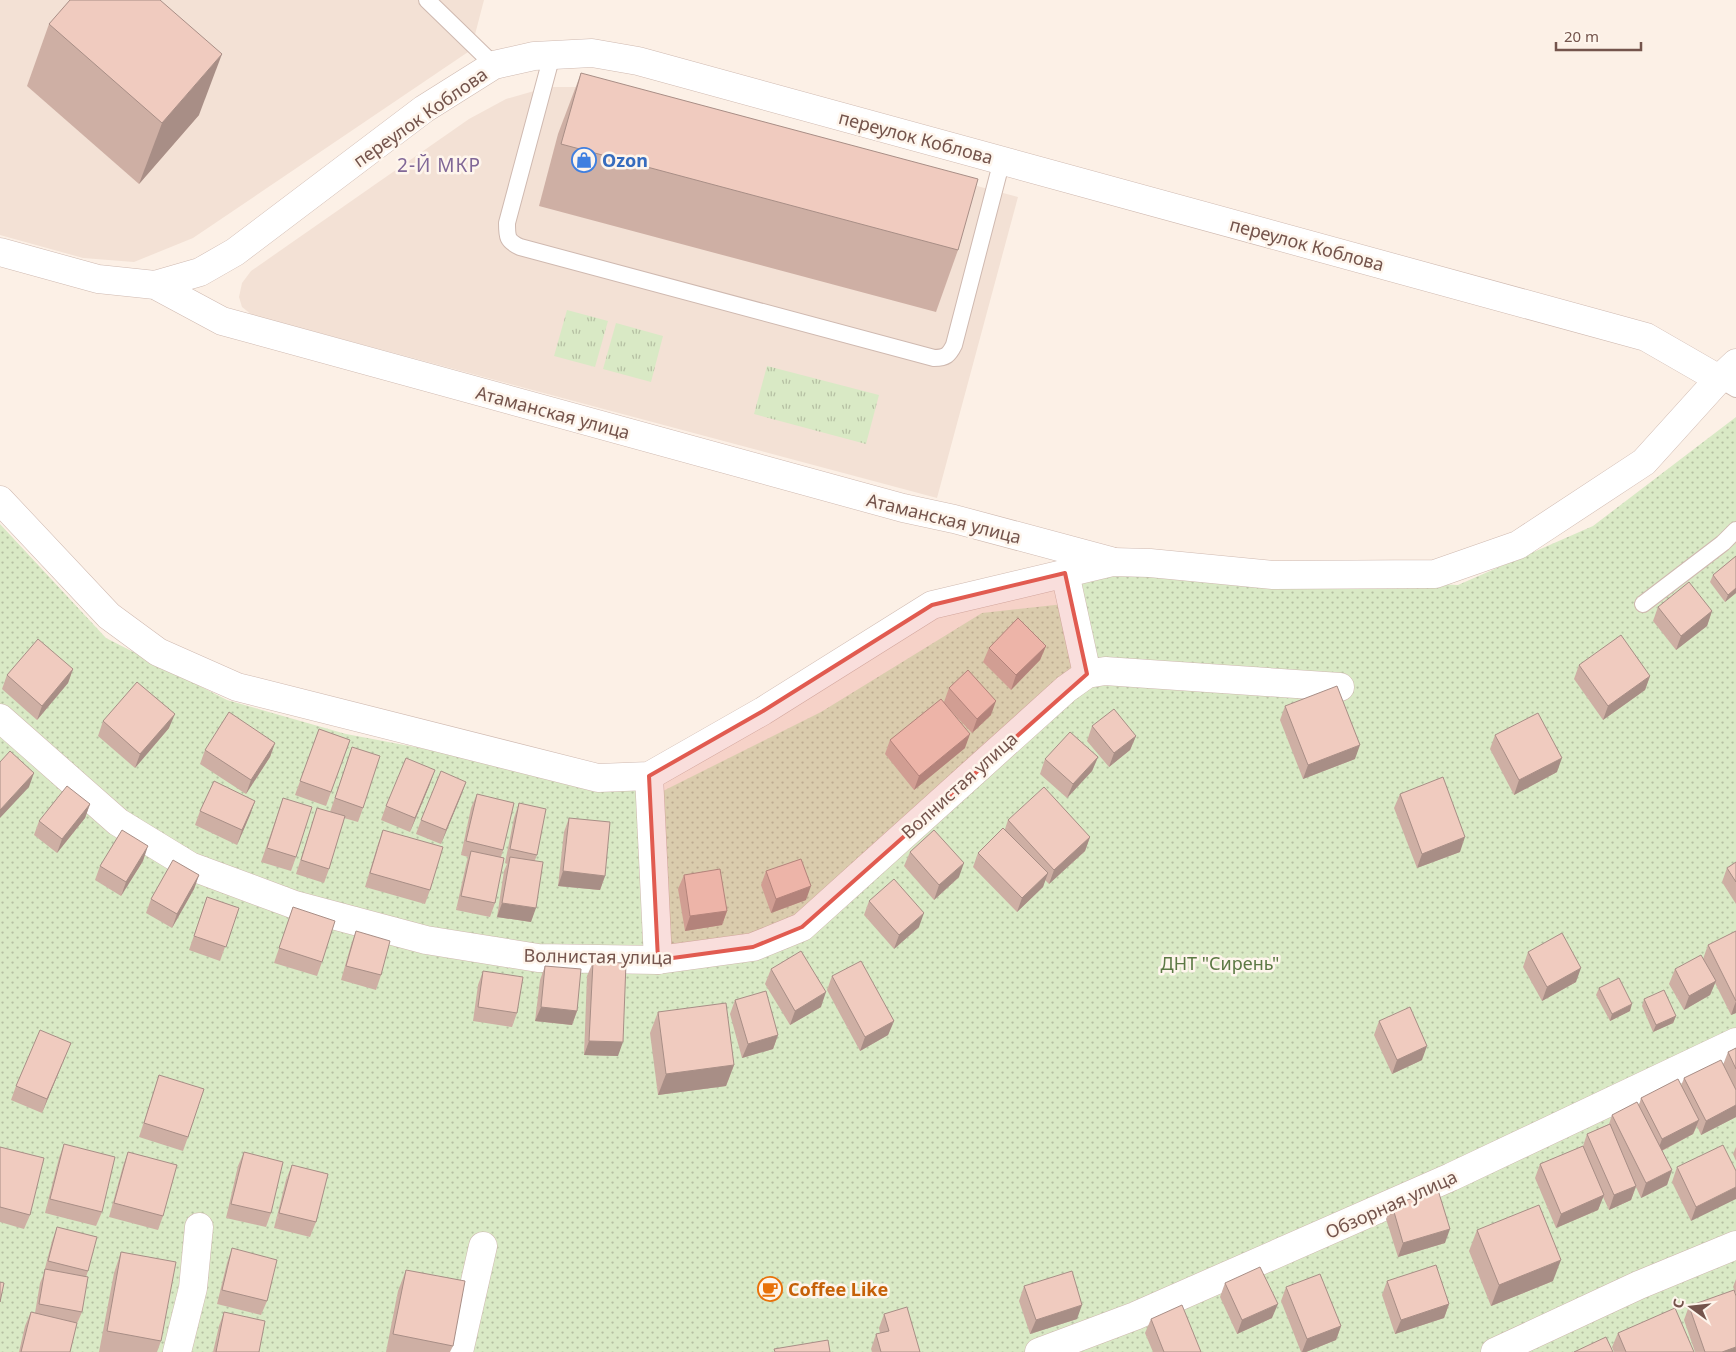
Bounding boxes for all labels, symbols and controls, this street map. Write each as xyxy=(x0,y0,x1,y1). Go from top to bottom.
scale bar xyxy=(1556,20,1641,52)
text: 20 m xyxy=(1564,26,1599,46)
street label: переулок Коблова xyxy=(348,62,492,172)
street label: переулок Коблова xyxy=(836,105,996,169)
shop icon: Ozon xyxy=(571,147,597,173)
place label: Ozon xyxy=(602,148,648,172)
district label: 2-Й МКР xyxy=(397,152,481,178)
street label: переулок Коблова xyxy=(1227,212,1387,276)
street label: Атаманская улица xyxy=(473,380,633,444)
street label: Атаманская улица xyxy=(864,487,1024,549)
street label: Волнистая улица xyxy=(896,726,1022,844)
street label: Волнистая улица xyxy=(524,943,672,969)
park label: ДНТ "Сирень" xyxy=(1161,951,1279,975)
street label: Обзорная улица xyxy=(1321,1164,1461,1244)
cafe icon: Coffee Like xyxy=(757,1276,783,1302)
place label: Coffee Like xyxy=(788,1277,888,1301)
north arrow xyxy=(1666,1282,1716,1332)
text: С xyxy=(1668,1297,1688,1310)

